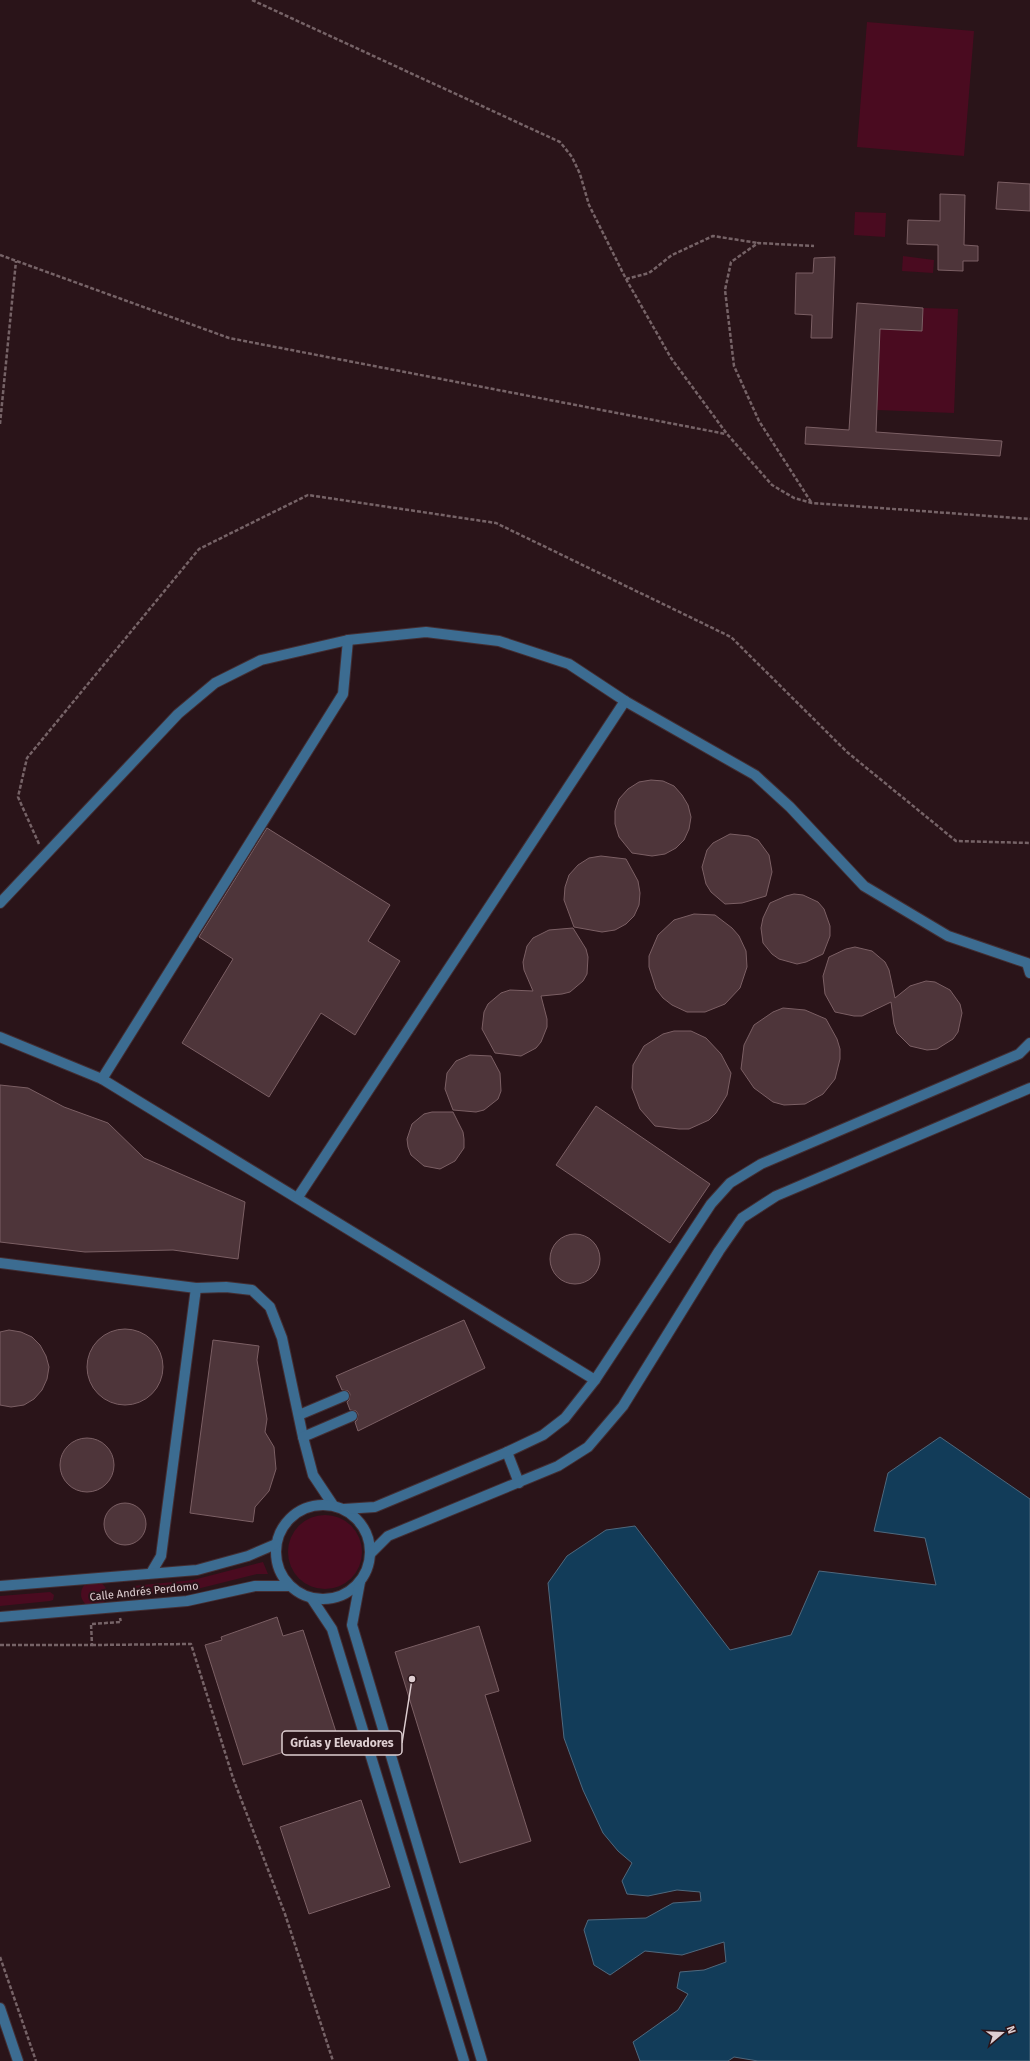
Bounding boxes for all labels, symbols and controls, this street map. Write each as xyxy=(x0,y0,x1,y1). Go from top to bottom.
street label: Calle Andrés Perdomo xyxy=(89,1579,199,1604)
callout: Grúas y Elevadores xyxy=(282,1731,402,1755)
text: Grúas y Elevadores xyxy=(290,1736,394,1750)
north arrow xyxy=(982,2013,1022,2053)
text: N xyxy=(1004,2024,1018,2035)

